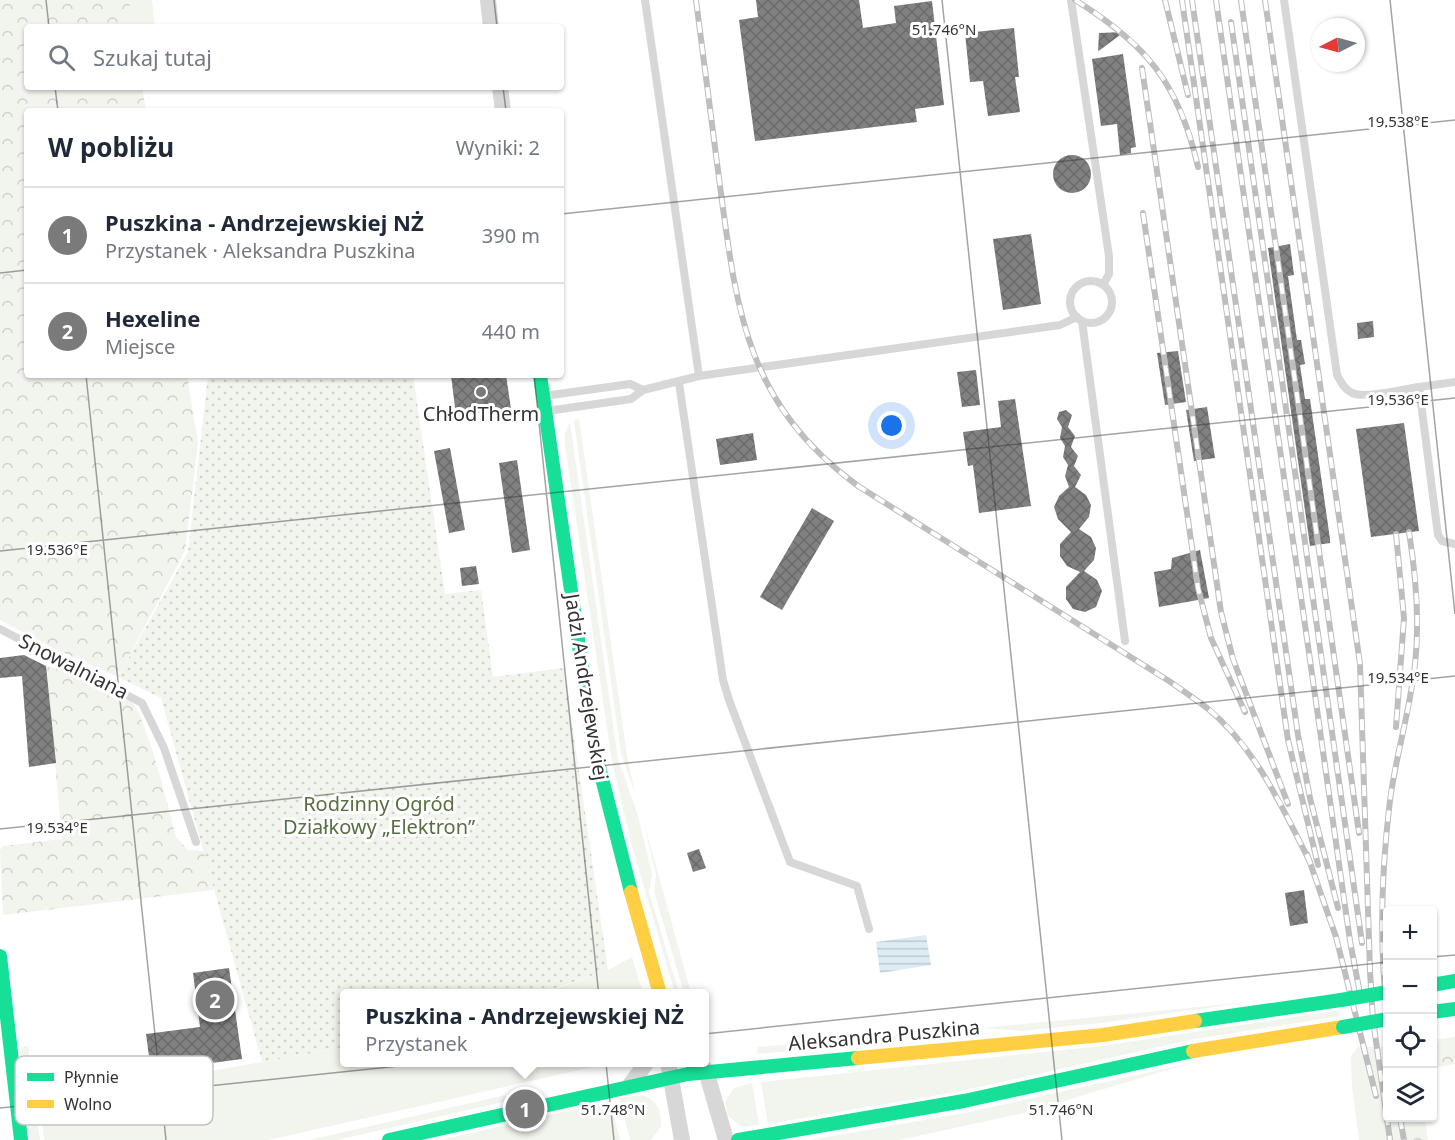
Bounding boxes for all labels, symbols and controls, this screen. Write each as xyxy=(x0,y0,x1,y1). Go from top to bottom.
north arrow xyxy=(1311,18,1365,72)
text: 51.746°N xyxy=(912,19,976,39)
search box xyxy=(24,24,564,90)
icon: search xyxy=(45,41,78,74)
text: Szukaj tutaj xyxy=(93,42,212,72)
text: 19.538°E xyxy=(1367,111,1429,131)
text: W pobliżu xyxy=(48,129,174,165)
text: Wyniki: 2 xyxy=(456,134,540,161)
text: Puszkina - Andrzejewskiej NŻ xyxy=(105,207,424,237)
text: 1 xyxy=(62,222,73,249)
text: 390 m xyxy=(482,222,540,249)
text: Przystanek · Aleksandra Puszkina xyxy=(105,237,416,264)
text: Hexeline xyxy=(105,303,201,333)
text: 2 xyxy=(62,318,73,345)
text: 440 m xyxy=(482,318,540,345)
text: Miejsce xyxy=(105,333,175,360)
marker: ChłodTherm xyxy=(474,385,488,399)
text: 19.536°E xyxy=(1367,389,1429,409)
place label: ChłodTherm xyxy=(423,400,539,427)
your location xyxy=(877,411,906,440)
text: 19.536°E xyxy=(26,539,88,559)
street label: Jadzi Andrzejewskiej xyxy=(559,590,615,782)
street label: Snowalniana xyxy=(15,627,133,705)
text: 19.534°E xyxy=(1367,667,1429,687)
park label: Rodzinny Ogród Działkowy „Elektron” xyxy=(283,790,475,840)
text: 19.534°E xyxy=(26,817,88,837)
map controls xyxy=(1383,906,1437,1122)
button: + xyxy=(1383,906,1437,960)
button: − xyxy=(1383,960,1437,1014)
pin: 2 xyxy=(196,978,234,1022)
popup xyxy=(340,989,709,1067)
text: Puszkina - Andrzejewskiej NŻ xyxy=(365,1000,684,1030)
street label: Aleksandra Puszkina xyxy=(787,1013,981,1057)
button: locate xyxy=(1383,1014,1437,1068)
text: Przystanek xyxy=(365,1030,467,1057)
legend xyxy=(15,1056,213,1125)
text: Płynnie xyxy=(64,1066,119,1088)
button: layers xyxy=(1383,1068,1437,1122)
pin: 1 xyxy=(506,1086,544,1132)
text: Wolno xyxy=(64,1093,112,1115)
text: 51.748°N xyxy=(581,1099,645,1119)
text: 51.746°N xyxy=(1029,1099,1093,1119)

